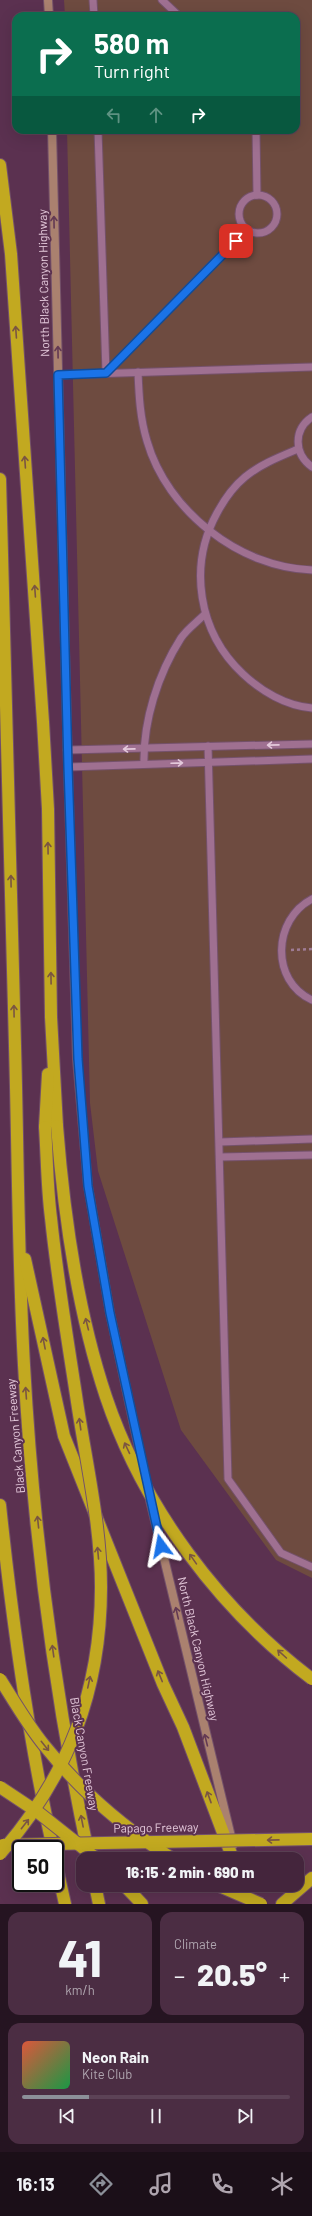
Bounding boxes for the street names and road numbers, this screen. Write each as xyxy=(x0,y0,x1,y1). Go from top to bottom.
street label: North Black Canyon Highway xyxy=(35,209,51,357)
street label: Black Canyon Freeway xyxy=(3,1378,27,1494)
street label: North Black Canyon Highway xyxy=(176,1575,223,1723)
street label: Black Canyon Freeway xyxy=(68,1696,102,1812)
street label: Papago Freeway xyxy=(113,1819,199,1835)

